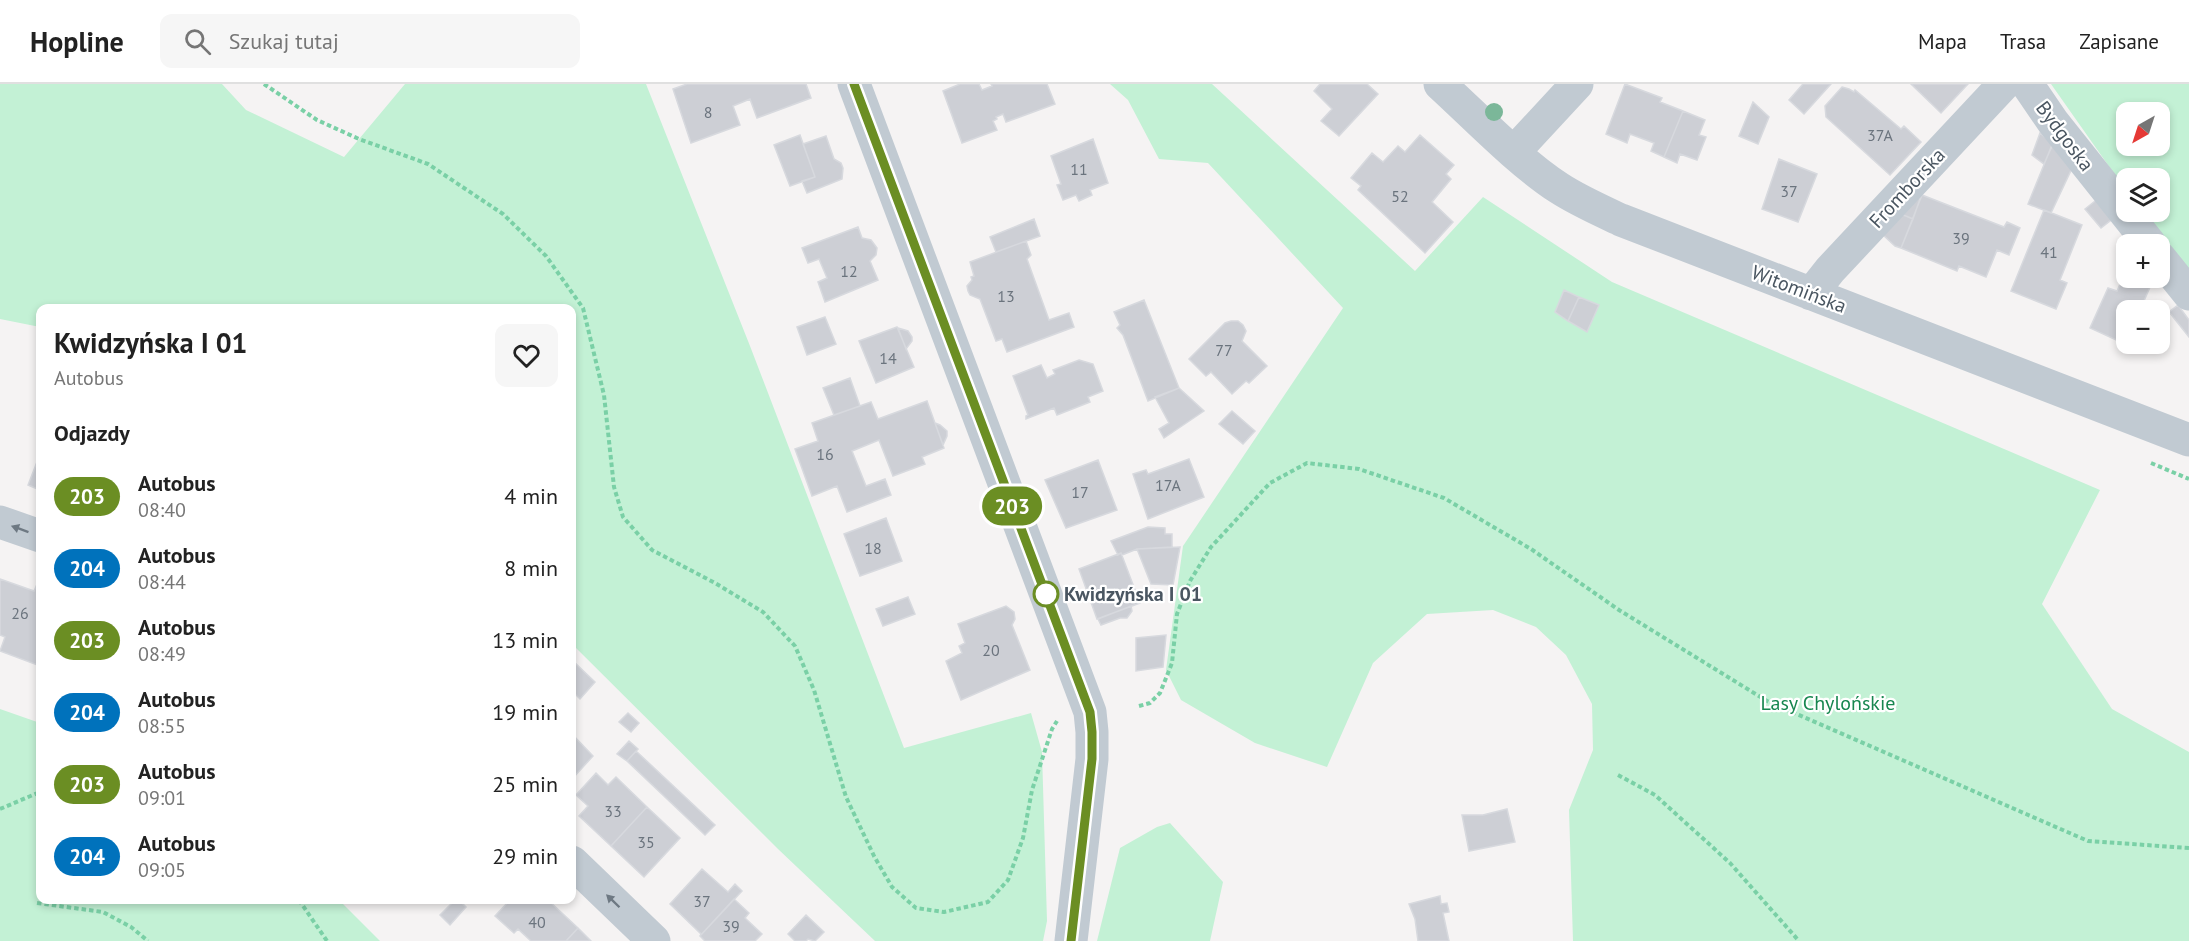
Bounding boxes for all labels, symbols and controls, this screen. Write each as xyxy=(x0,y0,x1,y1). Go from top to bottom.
search box xyxy=(160,14,580,68)
text: Hopline xyxy=(30,23,124,60)
icon: search xyxy=(181,25,214,58)
text: Szukaj tutaj xyxy=(229,27,339,55)
text: Mapa xyxy=(1918,28,1967,55)
text: Trasa xyxy=(2000,28,2046,55)
text: Zapisane xyxy=(2079,28,2159,55)
street label: Bydgoska xyxy=(2030,96,2100,176)
house number: 8 xyxy=(704,102,712,122)
north arrow xyxy=(2116,102,2170,156)
map controls xyxy=(2116,102,2170,354)
house number: 37A xyxy=(1867,125,1894,145)
street label: Fromborska xyxy=(1863,142,1951,234)
house number: 11 xyxy=(1070,159,1088,179)
button: layers xyxy=(2116,168,2170,222)
house number: 37 xyxy=(1780,181,1798,201)
house number: 52 xyxy=(1391,186,1409,206)
house number: 39 xyxy=(1952,228,1970,248)
button: + xyxy=(2116,234,2170,288)
house number: 41 xyxy=(2040,242,2058,262)
street label: Witomińska xyxy=(1748,259,1850,319)
house number: 12 xyxy=(840,261,858,281)
house number: 13 xyxy=(997,286,1015,306)
button: − xyxy=(2116,300,2170,354)
text: Kwidzyńska I 01 xyxy=(54,324,247,361)
button: heart xyxy=(495,324,558,387)
house number: 77 xyxy=(1215,340,1233,360)
house number: 14 xyxy=(879,348,897,368)
text: Autobus xyxy=(54,365,124,391)
text: Odjazdy xyxy=(54,419,130,447)
house number: 16 xyxy=(816,444,834,464)
text: Autobus xyxy=(138,469,215,497)
house number: 17A xyxy=(1155,475,1182,495)
text: 4 min xyxy=(504,482,558,510)
house number: 17 xyxy=(1071,482,1089,502)
text: 203 xyxy=(69,483,105,510)
line badge: 203 xyxy=(978,486,1046,526)
text: 203 xyxy=(994,493,1030,520)
text: 08:40 xyxy=(138,497,186,523)
one-way arrow xyxy=(11,523,29,533)
house number: 18 xyxy=(864,538,882,558)
text: Autobus xyxy=(138,541,215,569)
text: 8 min xyxy=(504,554,558,582)
text: 204 xyxy=(69,555,105,582)
text: 08:44 xyxy=(138,569,186,595)
marker: Kwidzyńska I 01 xyxy=(1033,581,1059,607)
place label: Kwidzyńska I 01 xyxy=(1064,581,1202,607)
house number: 26 xyxy=(11,603,29,623)
text: Autobus xyxy=(138,613,215,641)
text: 13 min xyxy=(492,626,558,654)
text: 203 xyxy=(69,627,105,654)
house number: 20 xyxy=(982,640,1000,660)
text: 08:49 xyxy=(138,641,186,667)
text: Autobus xyxy=(138,685,215,713)
park label: Lasy Chylońskie xyxy=(1761,690,1895,716)
text: 19 min xyxy=(492,698,558,726)
text: 204 xyxy=(69,699,105,726)
text: 08:55 xyxy=(138,713,186,739)
text: Autobus xyxy=(138,757,215,785)
text: 25 min xyxy=(492,770,558,798)
text: 203 xyxy=(69,771,105,798)
text: 09:01 xyxy=(138,785,186,811)
house number: 33 xyxy=(604,801,622,821)
text: Autobus xyxy=(138,829,215,857)
house number: 35 xyxy=(637,832,655,852)
text: 29 min xyxy=(492,842,558,870)
text: 204 xyxy=(69,843,105,870)
text: 09:05 xyxy=(138,857,186,883)
house number: 37 xyxy=(693,891,711,911)
one-way arrow xyxy=(606,895,620,909)
house number: 40 xyxy=(528,912,546,932)
house number: 39 xyxy=(722,916,740,936)

